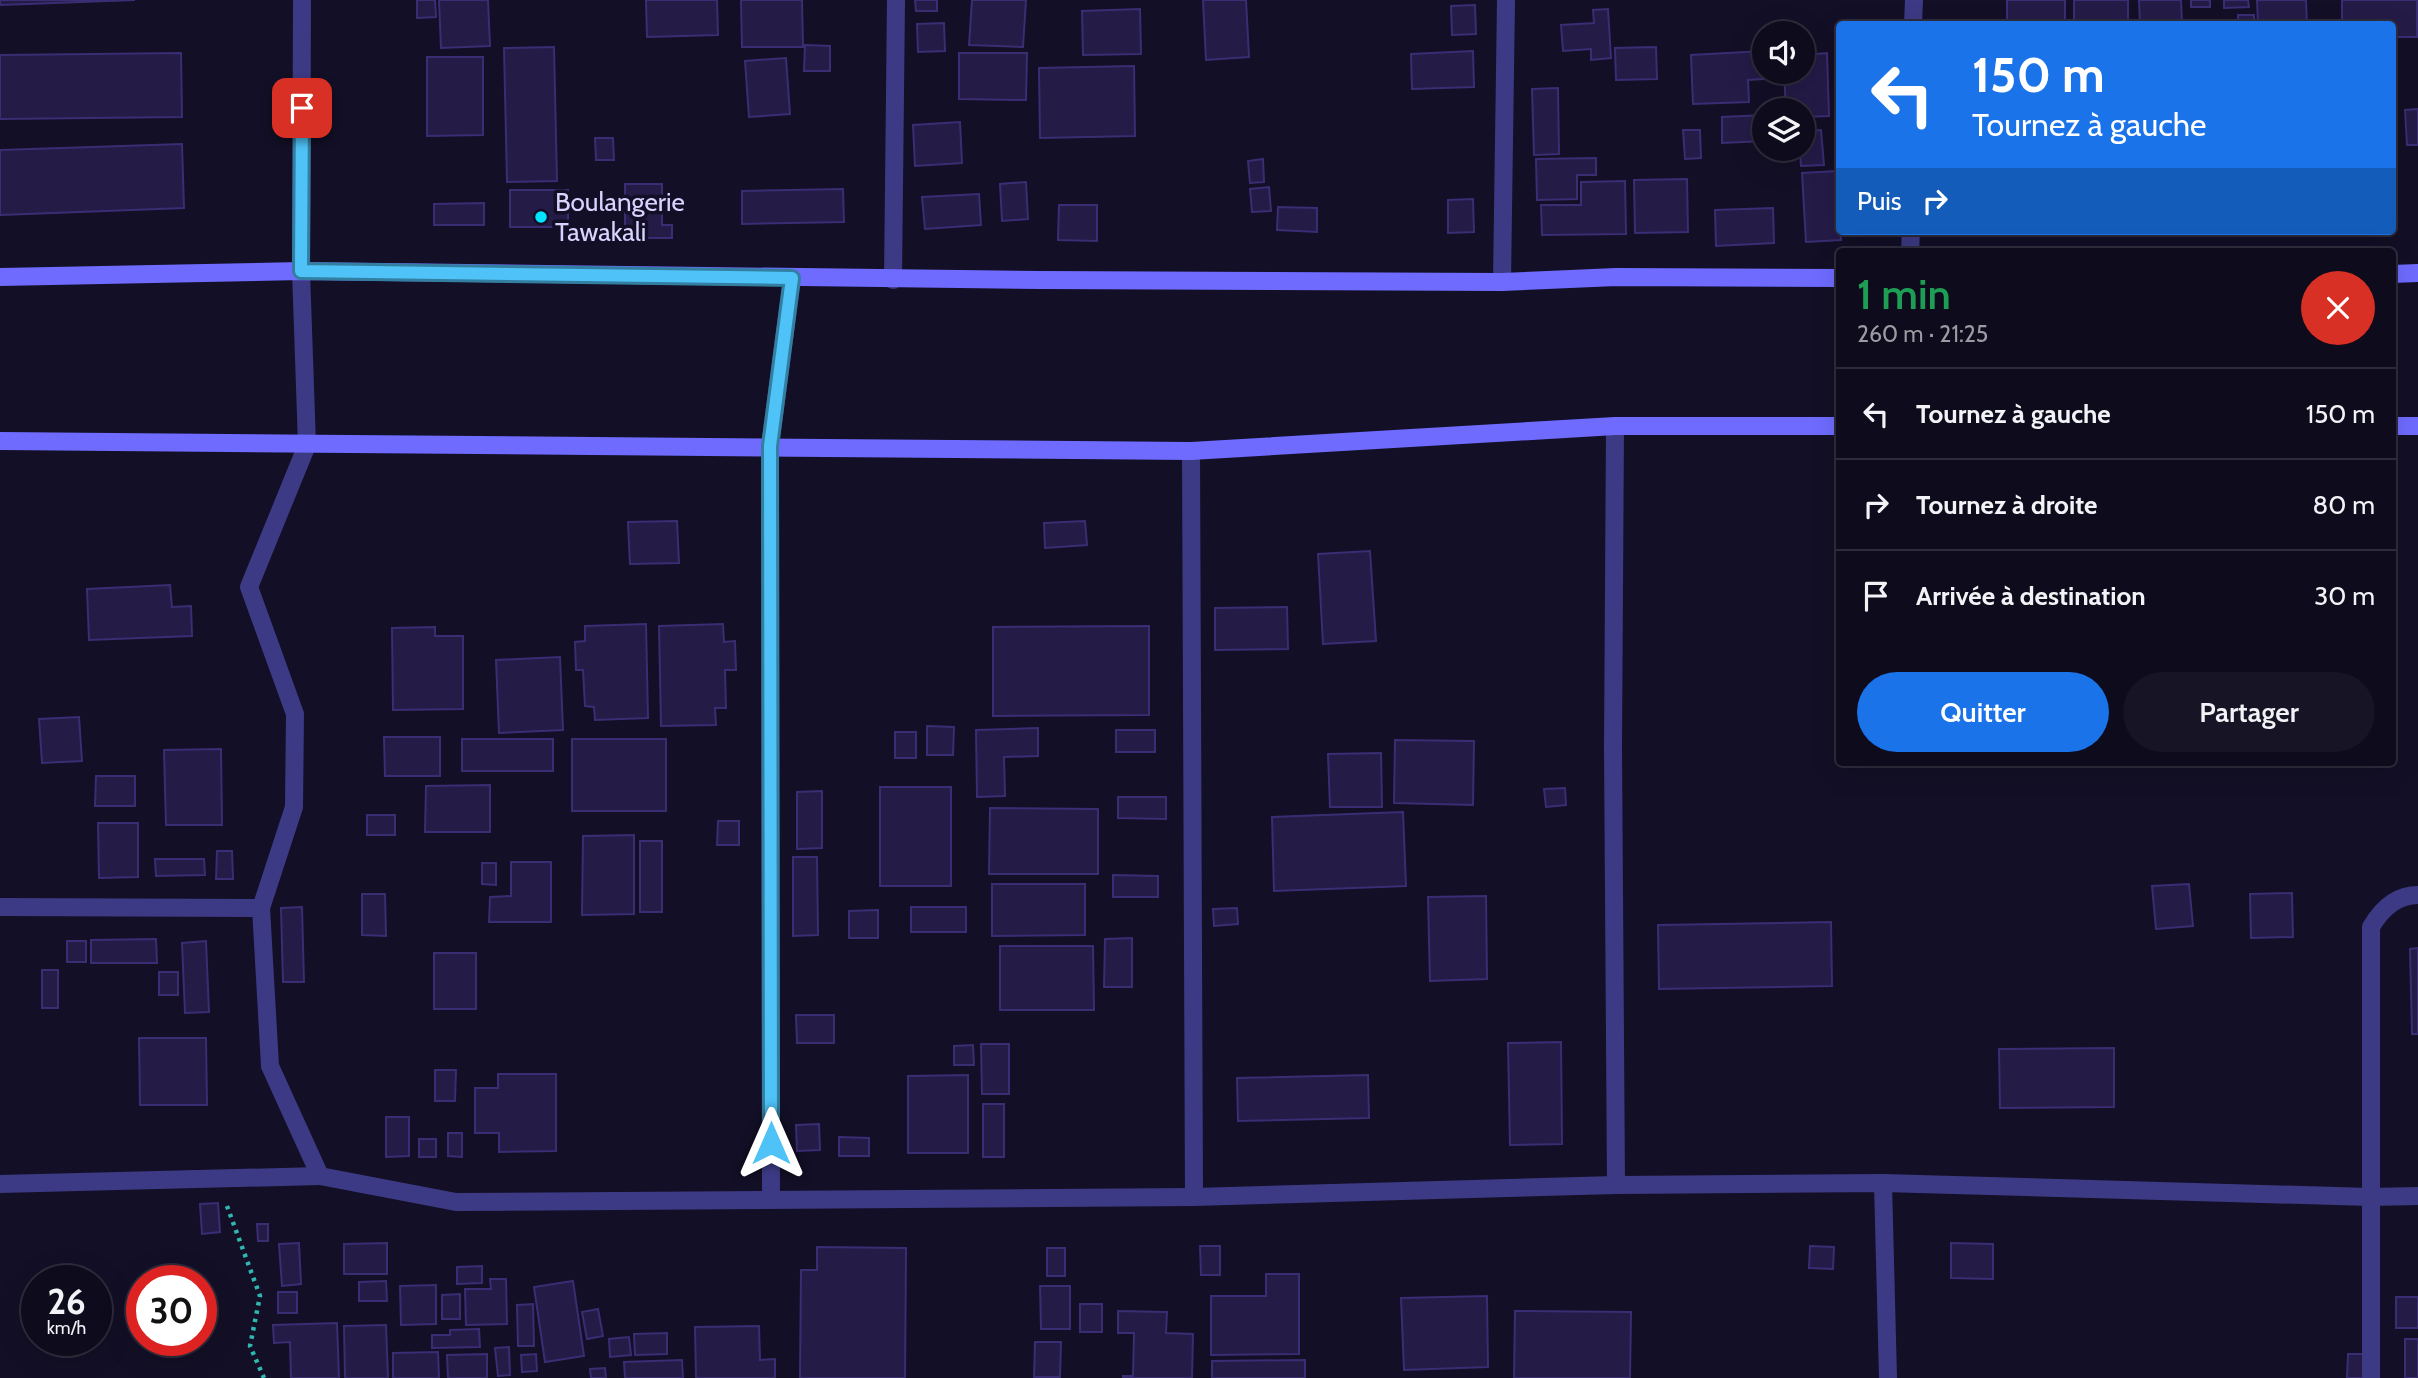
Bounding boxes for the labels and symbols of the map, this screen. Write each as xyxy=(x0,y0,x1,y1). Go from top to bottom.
pin xyxy=(272,78,332,138)
place label: Boulangerie Tawakali xyxy=(555,186,685,248)
marker: Boulangerie Tawakali xyxy=(533,209,549,225)
position arrow xyxy=(734,1106,808,1180)
speed limit sign: 30 xyxy=(126,1265,217,1356)

